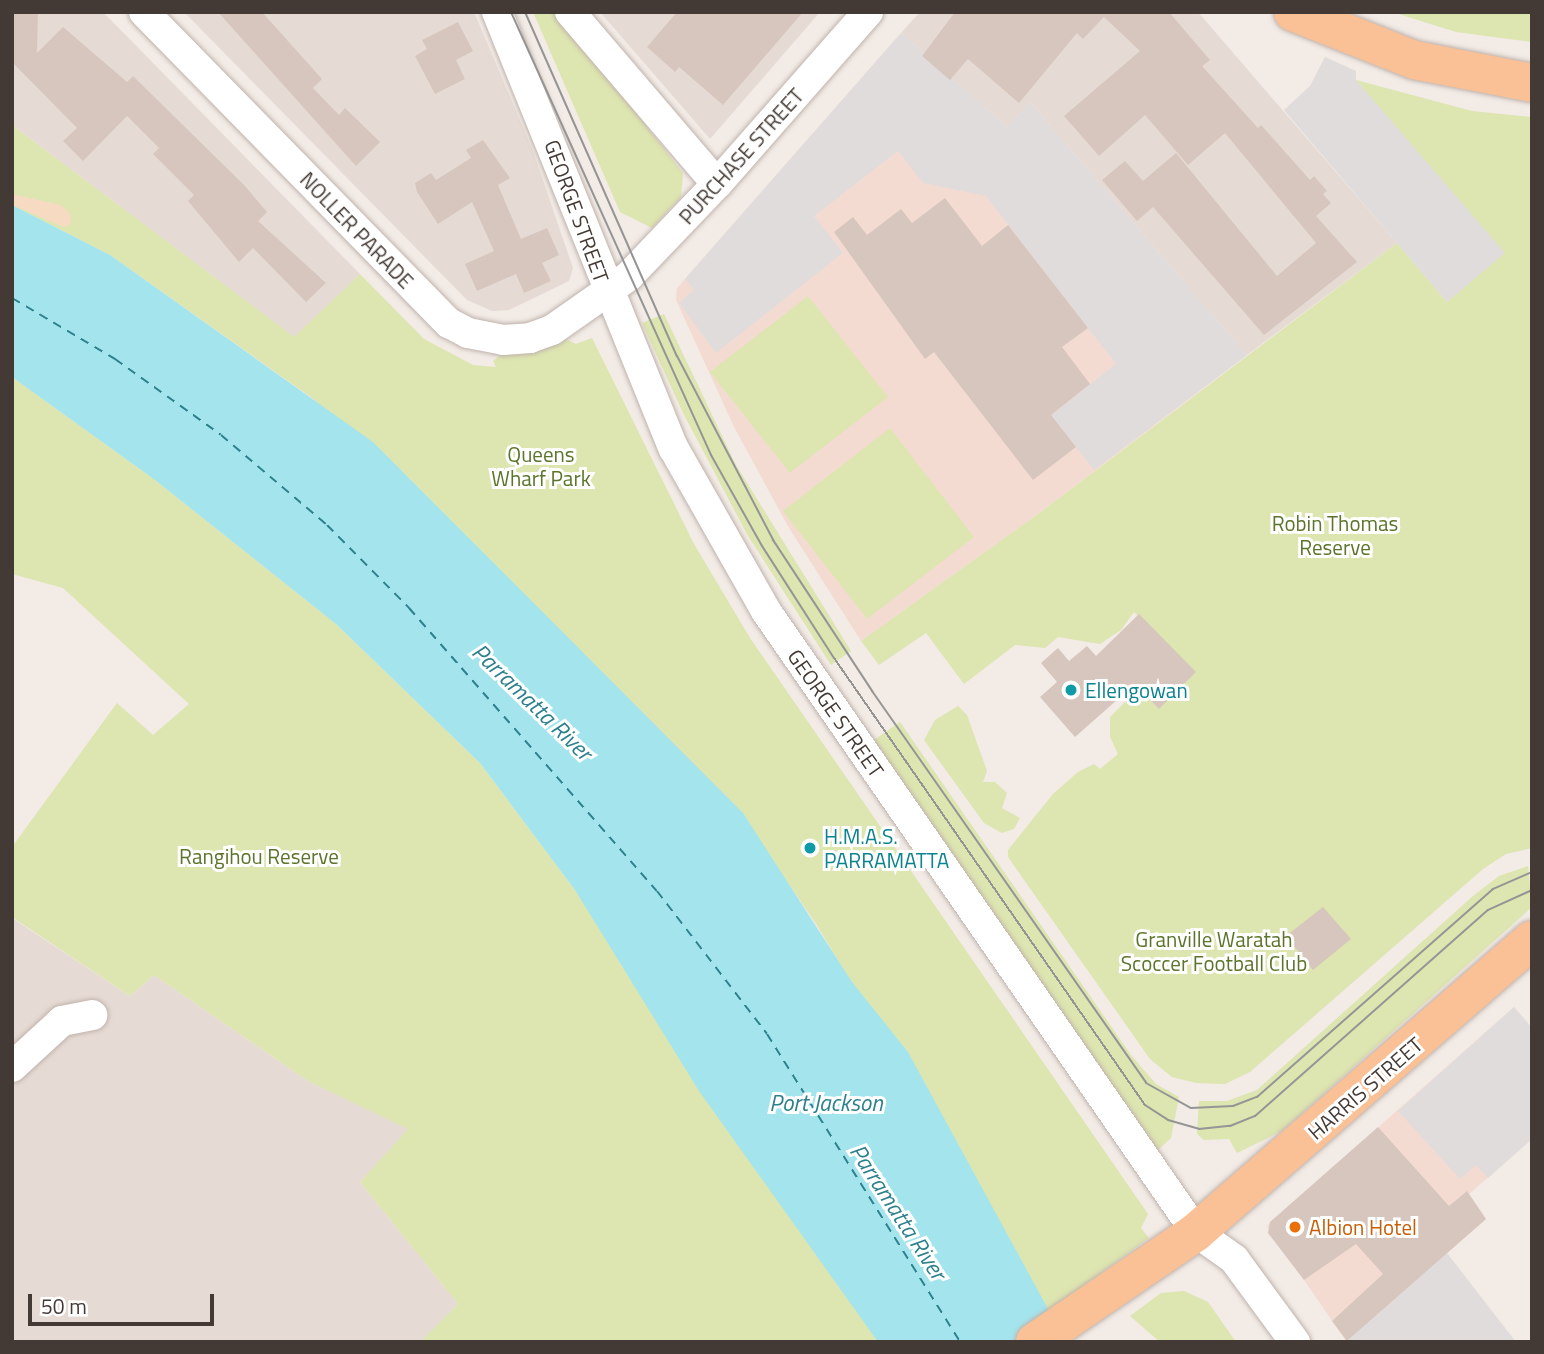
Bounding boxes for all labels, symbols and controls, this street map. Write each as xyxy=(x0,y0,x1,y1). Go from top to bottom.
street label: PURCHASE STREET xyxy=(673,83,809,229)
street label: GEORGE STREET xyxy=(540,136,614,286)
street label: NOLLER PARADE xyxy=(295,167,419,293)
park label: Queens Wharf Park xyxy=(491,441,591,491)
park label: Robin Thomas Reserve xyxy=(1272,510,1398,560)
water label: Parramatta River xyxy=(466,638,598,766)
street label: GEORGE STREET xyxy=(783,644,889,782)
place label: Ellengowan xyxy=(1085,677,1188,703)
marker: Ellengowan xyxy=(1063,682,1079,698)
place label: H.M.A.S. PARRAMATTA xyxy=(824,823,949,873)
marker: H.M.A.S. PARRAMATTA xyxy=(802,840,818,856)
park label: Rangihou Reserve xyxy=(179,843,339,869)
park label: Granville Waratah Scoccer Football Club xyxy=(1121,926,1307,976)
street label: HARRIS STREET xyxy=(1303,1031,1427,1145)
water label: Port Jackson xyxy=(769,1089,883,1117)
water label: Parramatta River xyxy=(844,1139,952,1285)
place label: Albion Hotel xyxy=(1309,1214,1417,1240)
marker: Albion Hotel xyxy=(1287,1219,1303,1235)
scale bar xyxy=(32,1280,217,1324)
text: 50 m xyxy=(41,1290,87,1322)

